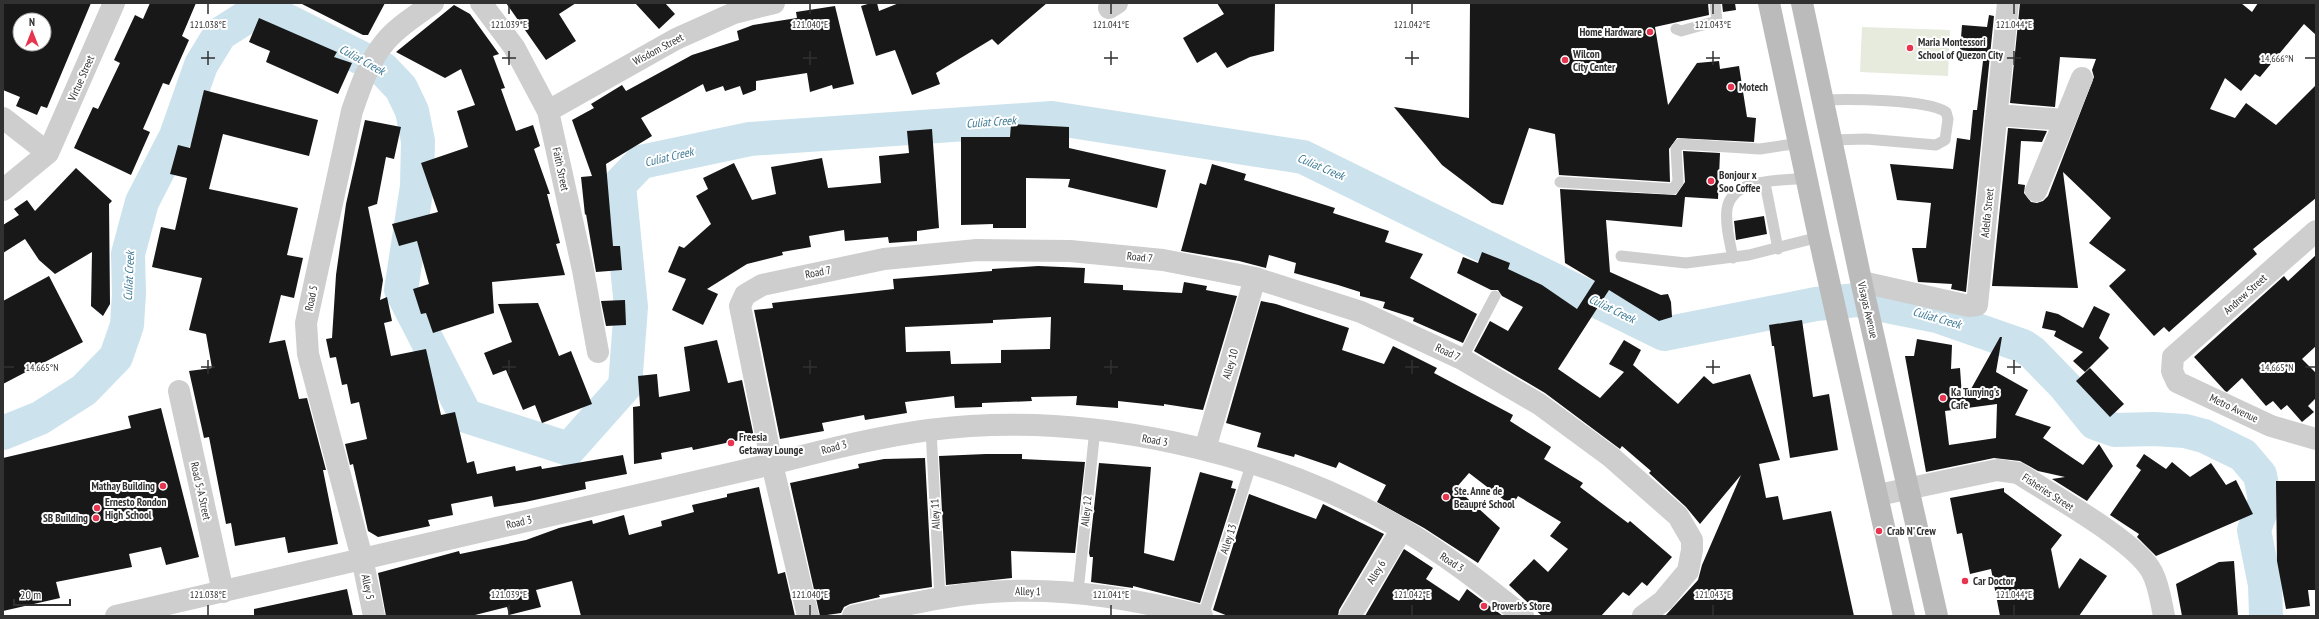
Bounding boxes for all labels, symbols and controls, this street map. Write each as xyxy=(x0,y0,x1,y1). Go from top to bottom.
north arrow xyxy=(12,12,52,52)
text: N xyxy=(29,15,35,29)
text: 121.038°E xyxy=(190,18,226,31)
text: 121.039°E xyxy=(491,18,527,31)
text: 121.040°E xyxy=(792,18,828,31)
text: 121.041°E xyxy=(1093,18,1129,31)
text: 121.042°E xyxy=(1394,18,1430,31)
text: 121.043°E xyxy=(1695,18,1731,31)
text: 121.044°E xyxy=(1996,18,2032,31)
place label: Home Hardware xyxy=(1579,25,1642,39)
marker: Home Hardware xyxy=(1645,27,1655,37)
street label: Wisdom Street xyxy=(630,30,686,68)
place label: Maria Montessori School of Quezon City xyxy=(1918,35,2003,62)
water label: Culiat Creek xyxy=(337,41,389,79)
marker: Maria Montessori School of Quezon City xyxy=(1905,43,1915,53)
place label: Wilcon City Center xyxy=(1572,47,1616,74)
text: 14.666°N xyxy=(2260,52,2294,65)
street label: Virtue Street xyxy=(64,53,97,104)
marker: Wilcon City Center xyxy=(1560,55,1570,65)
place label: Motech xyxy=(1739,80,1768,94)
marker: Motech xyxy=(1726,82,1736,92)
water label: Culiat Creek xyxy=(966,112,1018,131)
water label: Culiat Creek xyxy=(643,143,696,169)
street label: Faith Street xyxy=(550,146,572,192)
water label: Culiat Creek xyxy=(1295,150,1348,184)
place label: Bonjour x Soo Coffee xyxy=(1719,168,1761,195)
marker: Bonjour x Soo Coffee xyxy=(1706,176,1716,186)
street label: Adelfa Street xyxy=(1977,188,1997,238)
water label: Culiat Creek xyxy=(120,249,137,301)
street label: Road 7 xyxy=(1126,249,1154,265)
street label: Road 7 xyxy=(804,263,832,281)
street label: Andrew Street xyxy=(2220,271,2270,317)
street label: Visayas Avenue xyxy=(1854,279,1881,340)
street label: Road 5 xyxy=(301,284,321,312)
water label: Culiat Creek xyxy=(1587,291,1639,327)
water label: Culiat Creek xyxy=(1911,303,1964,332)
street label: Road 7 xyxy=(1433,340,1463,364)
street label: Alley 10 xyxy=(1219,347,1241,381)
text: 14.665°N xyxy=(25,361,59,374)
text: 14.665°N xyxy=(2260,361,2294,374)
place label: Ka Tunying's Cafe xyxy=(1951,385,2000,412)
street label: Metro Avenue xyxy=(2207,391,2261,426)
marker: Ka Tunying's Cafe xyxy=(1938,393,1948,403)
place label: Freesia Getaway Lounge xyxy=(739,430,803,457)
street label: Road 3 xyxy=(1141,431,1169,449)
street label: Road 3 xyxy=(820,437,848,457)
marker: Freesia Getaway Lounge xyxy=(726,438,736,448)
street label: Road 5-A Street xyxy=(188,461,214,521)
street label: Fisheries Street xyxy=(2020,470,2076,514)
place label: Mathay Building xyxy=(92,479,155,493)
marker: Mathay Building xyxy=(158,481,168,491)
place label: Ste. Anne de Beaupré School xyxy=(1454,484,1515,511)
marker: Ste. Anne de Beaupré School xyxy=(1441,492,1451,502)
place label: Ernesto Rondon High School xyxy=(105,495,167,522)
street label: Alley 12 xyxy=(1077,495,1095,527)
street label: Alley 11 xyxy=(927,498,943,530)
marker: Ernesto Rondon High School xyxy=(92,503,102,513)
place label: SB Building xyxy=(43,511,88,525)
street label: Road 3 xyxy=(505,512,533,532)
marker: SB Building xyxy=(91,513,101,523)
street label: Alley 13 xyxy=(1217,522,1239,556)
place label: Crab N' Crew xyxy=(1887,524,1936,538)
marker: Crab N' Crew xyxy=(1874,526,1884,536)
street label: Road 3 xyxy=(1437,549,1467,575)
street label: Alley 6 xyxy=(1363,557,1389,587)
street label: Alley 5 xyxy=(358,573,378,601)
place label: Car Doctor xyxy=(1973,574,2015,588)
marker: Car Doctor xyxy=(1960,576,1970,586)
scale bar xyxy=(14,581,70,607)
street label: Alley 1 xyxy=(1015,584,1041,598)
text: 20 m xyxy=(20,587,41,602)
text: 121.038°E xyxy=(190,588,226,601)
text: 121.039°E xyxy=(491,588,527,601)
text: 121.040°E xyxy=(792,588,828,601)
text: 121.041°E xyxy=(1093,588,1129,601)
text: 121.042°E xyxy=(1394,588,1430,601)
text: 121.043°E xyxy=(1695,588,1731,601)
text: 121.044°E xyxy=(1996,588,2032,601)
place label: Proverb's Store xyxy=(1492,599,1550,613)
marker: Proverb's Store xyxy=(1479,601,1489,611)

